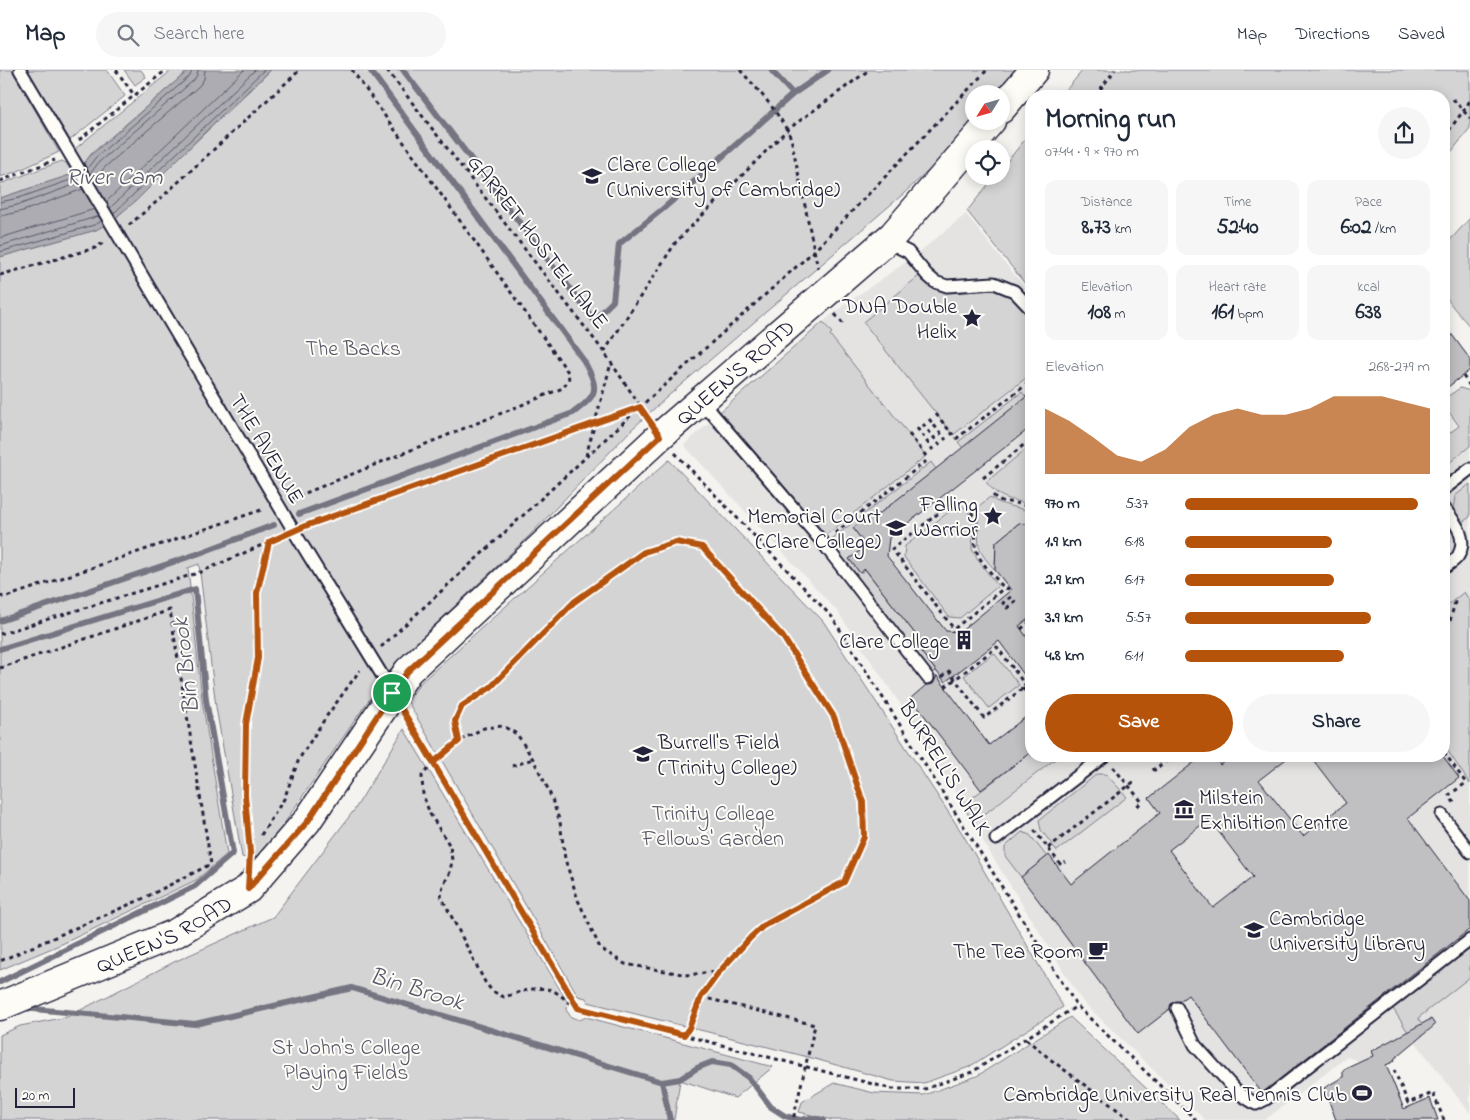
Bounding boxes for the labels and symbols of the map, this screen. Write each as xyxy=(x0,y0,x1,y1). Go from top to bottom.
north arrow xyxy=(965,85,1010,130)
street label: GARRET HOSTEL LANE xyxy=(458,149,615,337)
place label: Clare College (University of Cambridge) xyxy=(607,150,840,208)
water label: River Cam xyxy=(66,161,163,196)
school or university icon: Clare College (University of Cambridge) xyxy=(581,165,603,187)
place label: DNA Double Helix xyxy=(841,292,957,349)
place icon: DNA Double Helix xyxy=(961,307,983,329)
street label: QUEEN'S ROAD xyxy=(670,313,803,434)
park label: The Backs xyxy=(305,334,401,366)
street label: THE AVENUE xyxy=(220,388,311,511)
place label: Falling Warrior xyxy=(913,490,978,547)
place label: Memorial Court (Clare College) xyxy=(747,502,882,560)
place icon: Falling Warrior xyxy=(982,505,1004,527)
school or university icon: Memorial Court (Clare College) xyxy=(885,517,907,539)
water label: Bin Brook xyxy=(164,614,211,716)
place label: Clare College xyxy=(839,627,949,660)
building icon: Clare College xyxy=(953,629,975,651)
pin xyxy=(371,672,413,714)
street label: BURRELL'S WALK xyxy=(889,694,998,843)
place label: Burrell's Field (Trinity College) xyxy=(657,728,797,786)
school or university icon: Burrell's Field (Trinity College) xyxy=(632,743,654,765)
place label: Milstein Exhibition Centre xyxy=(1199,783,1348,840)
museum icon: Milstein Exhibition Centre xyxy=(1173,798,1195,820)
park label: Trinity College Fellows' Garden xyxy=(641,799,784,856)
street label: QUEEN'S ROAD xyxy=(92,889,239,983)
place label: Cambridge University Library xyxy=(1269,904,1425,962)
school or university icon: Cambridge University Library xyxy=(1243,919,1265,941)
place label: The Tea Room xyxy=(953,937,1083,969)
cafe icon: The Tea Room xyxy=(1087,939,1109,961)
water label: Bin Brook xyxy=(365,960,469,1022)
park label: St John's College Playing Fields xyxy=(272,1033,420,1091)
place label: Cambridge University Real Tennis Club xyxy=(1003,1080,1347,1113)
sports icon: Cambridge University Real Tennis Club xyxy=(1351,1082,1373,1104)
scale bar xyxy=(15,1085,75,1108)

